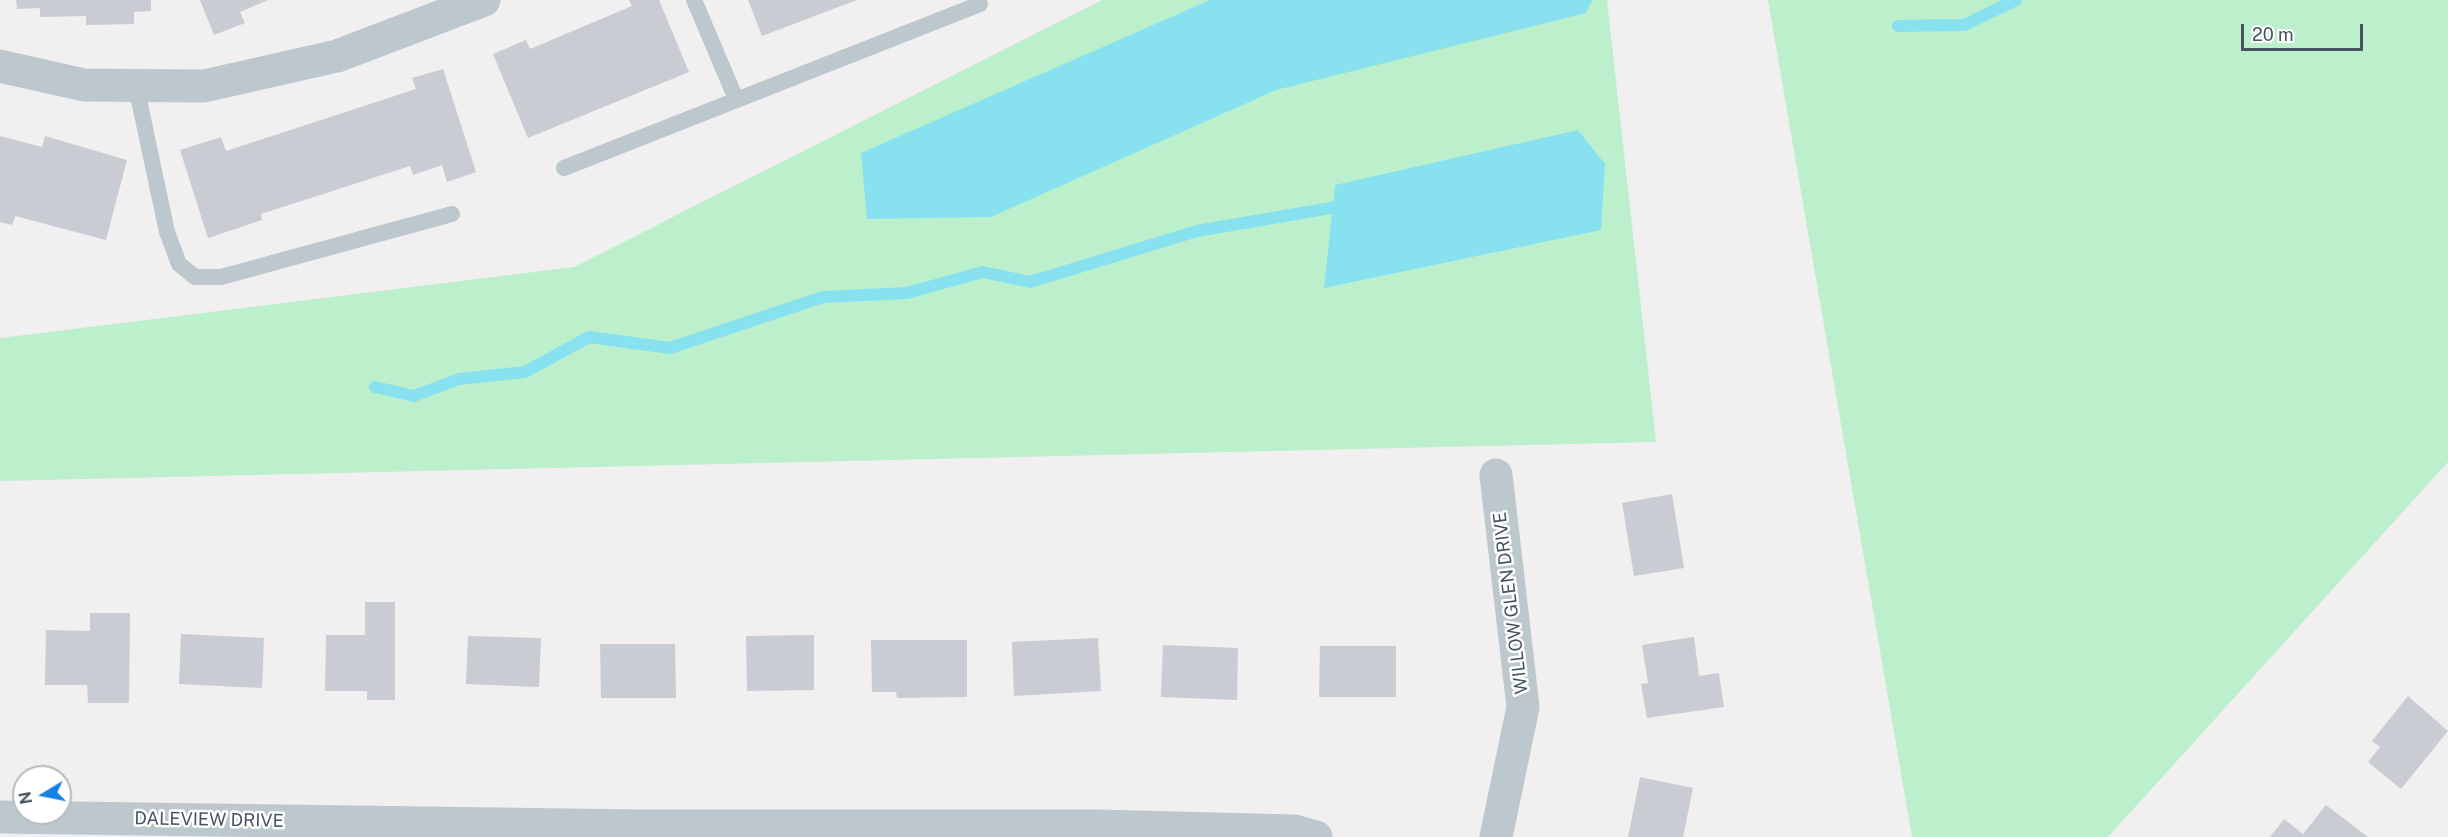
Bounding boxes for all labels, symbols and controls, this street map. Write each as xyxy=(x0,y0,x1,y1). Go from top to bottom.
scale bar xyxy=(2244,12,2366,50)
text: 20 m xyxy=(2252,24,2294,45)
street label: WILLOW GLEN DRIVE xyxy=(1489,511,1533,695)
north arrow xyxy=(12,765,72,825)
text: N xyxy=(15,790,36,806)
street label: DALEVIEW DRIVE xyxy=(134,808,284,832)

